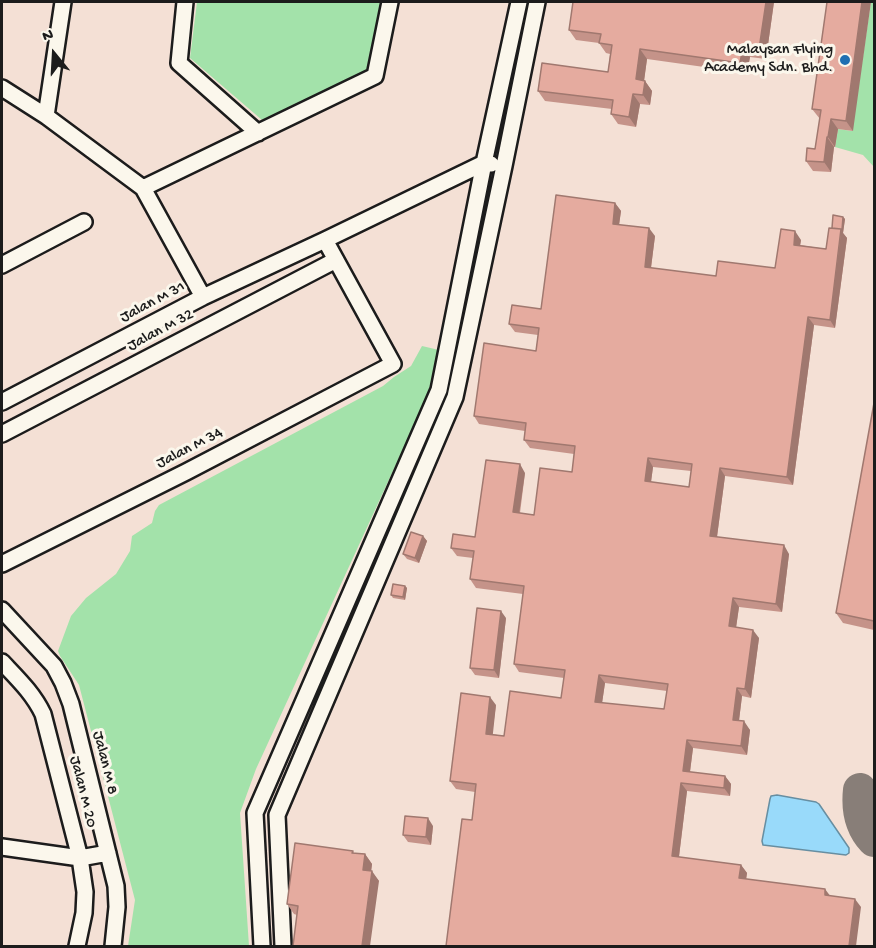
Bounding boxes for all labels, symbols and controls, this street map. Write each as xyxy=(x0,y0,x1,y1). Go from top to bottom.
north arrow xyxy=(24,24,84,84)
text: N xyxy=(40,26,56,47)
place label: Malaysan Flying Academy Sdn. Bhd. xyxy=(704,41,833,79)
marker: Malaysan Flying Academy Sdn. Bhd. xyxy=(838,53,852,67)
street label: Jalan M 31 xyxy=(117,278,189,328)
street label: Jalan M 32 xyxy=(125,306,197,356)
street label: Jalan M 34 xyxy=(154,424,226,474)
street label: Jalan M 8 xyxy=(87,729,121,797)
street label: Jalan M 20 xyxy=(64,754,100,830)

